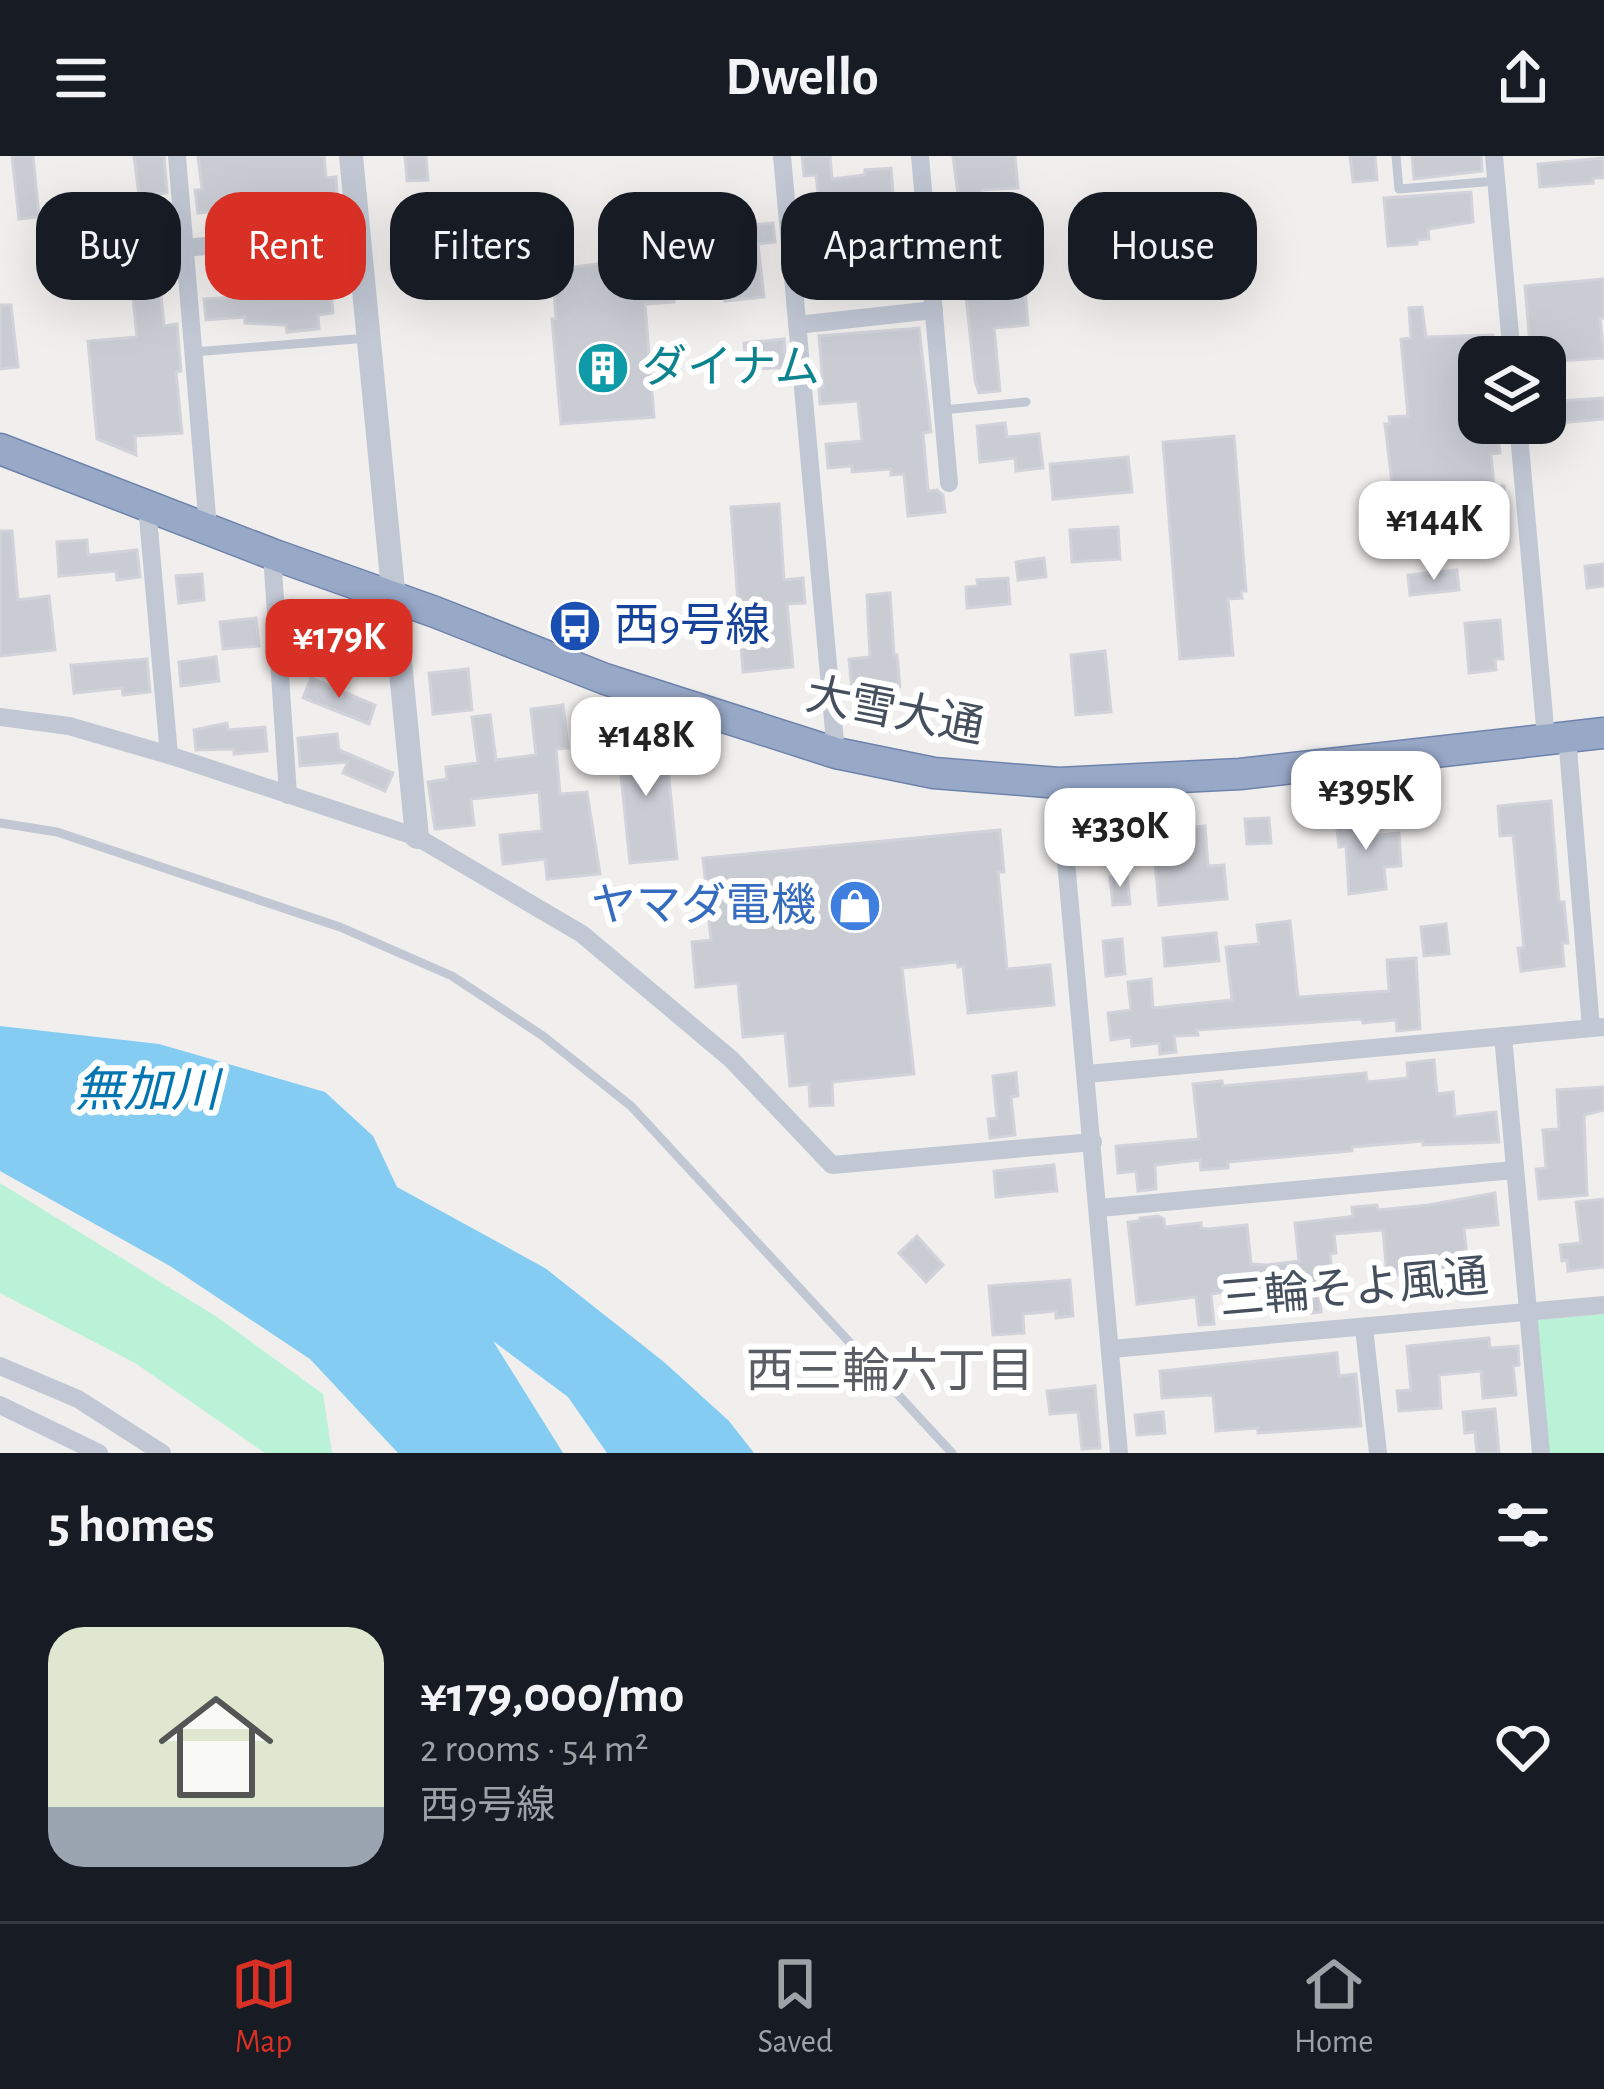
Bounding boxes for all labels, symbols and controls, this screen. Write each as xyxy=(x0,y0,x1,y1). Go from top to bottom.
icon: menu xyxy=(48,45,114,111)
icon: share xyxy=(1490,45,1556,111)
text: Dwello xyxy=(725,51,879,105)
chip: Buy xyxy=(36,192,181,300)
chip: Rent xyxy=(205,192,366,300)
chip: Filters xyxy=(390,192,574,300)
chip: New xyxy=(598,192,757,300)
chip: Apartment xyxy=(781,192,1044,300)
chip: House xyxy=(1068,192,1257,300)
map controls xyxy=(1458,336,1566,444)
button: layers xyxy=(1458,336,1566,444)
building icon: ダイナム xyxy=(575,340,631,396)
place label: ダイナム xyxy=(642,343,820,391)
pin: ¥144K xyxy=(1350,481,1518,583)
text: ¥144K xyxy=(1386,500,1482,539)
bus stop icon: 西9号線 xyxy=(547,598,603,654)
pin: ¥179K xyxy=(255,599,423,701)
place label: 西9号線 xyxy=(614,602,770,649)
text: ¥179K xyxy=(292,618,386,657)
street label: 大雪大通 xyxy=(802,671,988,751)
pin: ¥148K xyxy=(562,697,730,799)
text: ¥148K xyxy=(598,716,694,755)
pin: ¥395K xyxy=(1282,751,1450,853)
text: ¥395K xyxy=(1318,770,1414,809)
pin: ¥330K xyxy=(1036,788,1204,890)
text: ¥330K xyxy=(1071,807,1169,846)
shop icon: ヤマダ電機 xyxy=(827,878,883,934)
place label: ヤマダ電機 xyxy=(591,881,816,929)
water label: 無加川 xyxy=(75,1065,224,1116)
street label: 三輪そよ風通 xyxy=(1217,1253,1490,1323)
district label: 西三輪六丁目 xyxy=(746,1346,1034,1397)
icon: filters xyxy=(1490,1492,1556,1558)
text: 5 homes xyxy=(48,1500,215,1551)
text: ¥179,000/mo xyxy=(420,1670,684,1721)
icon: home xyxy=(144,1675,288,1819)
icon: heart xyxy=(1490,1714,1556,1780)
text: 2 rooms · 54 m² xyxy=(420,1730,648,1769)
text: 西9号線 xyxy=(420,1787,555,1826)
tab: Map xyxy=(231,1951,297,2063)
tab: Saved xyxy=(758,1951,833,2063)
tab: Home xyxy=(1294,1951,1373,2063)

